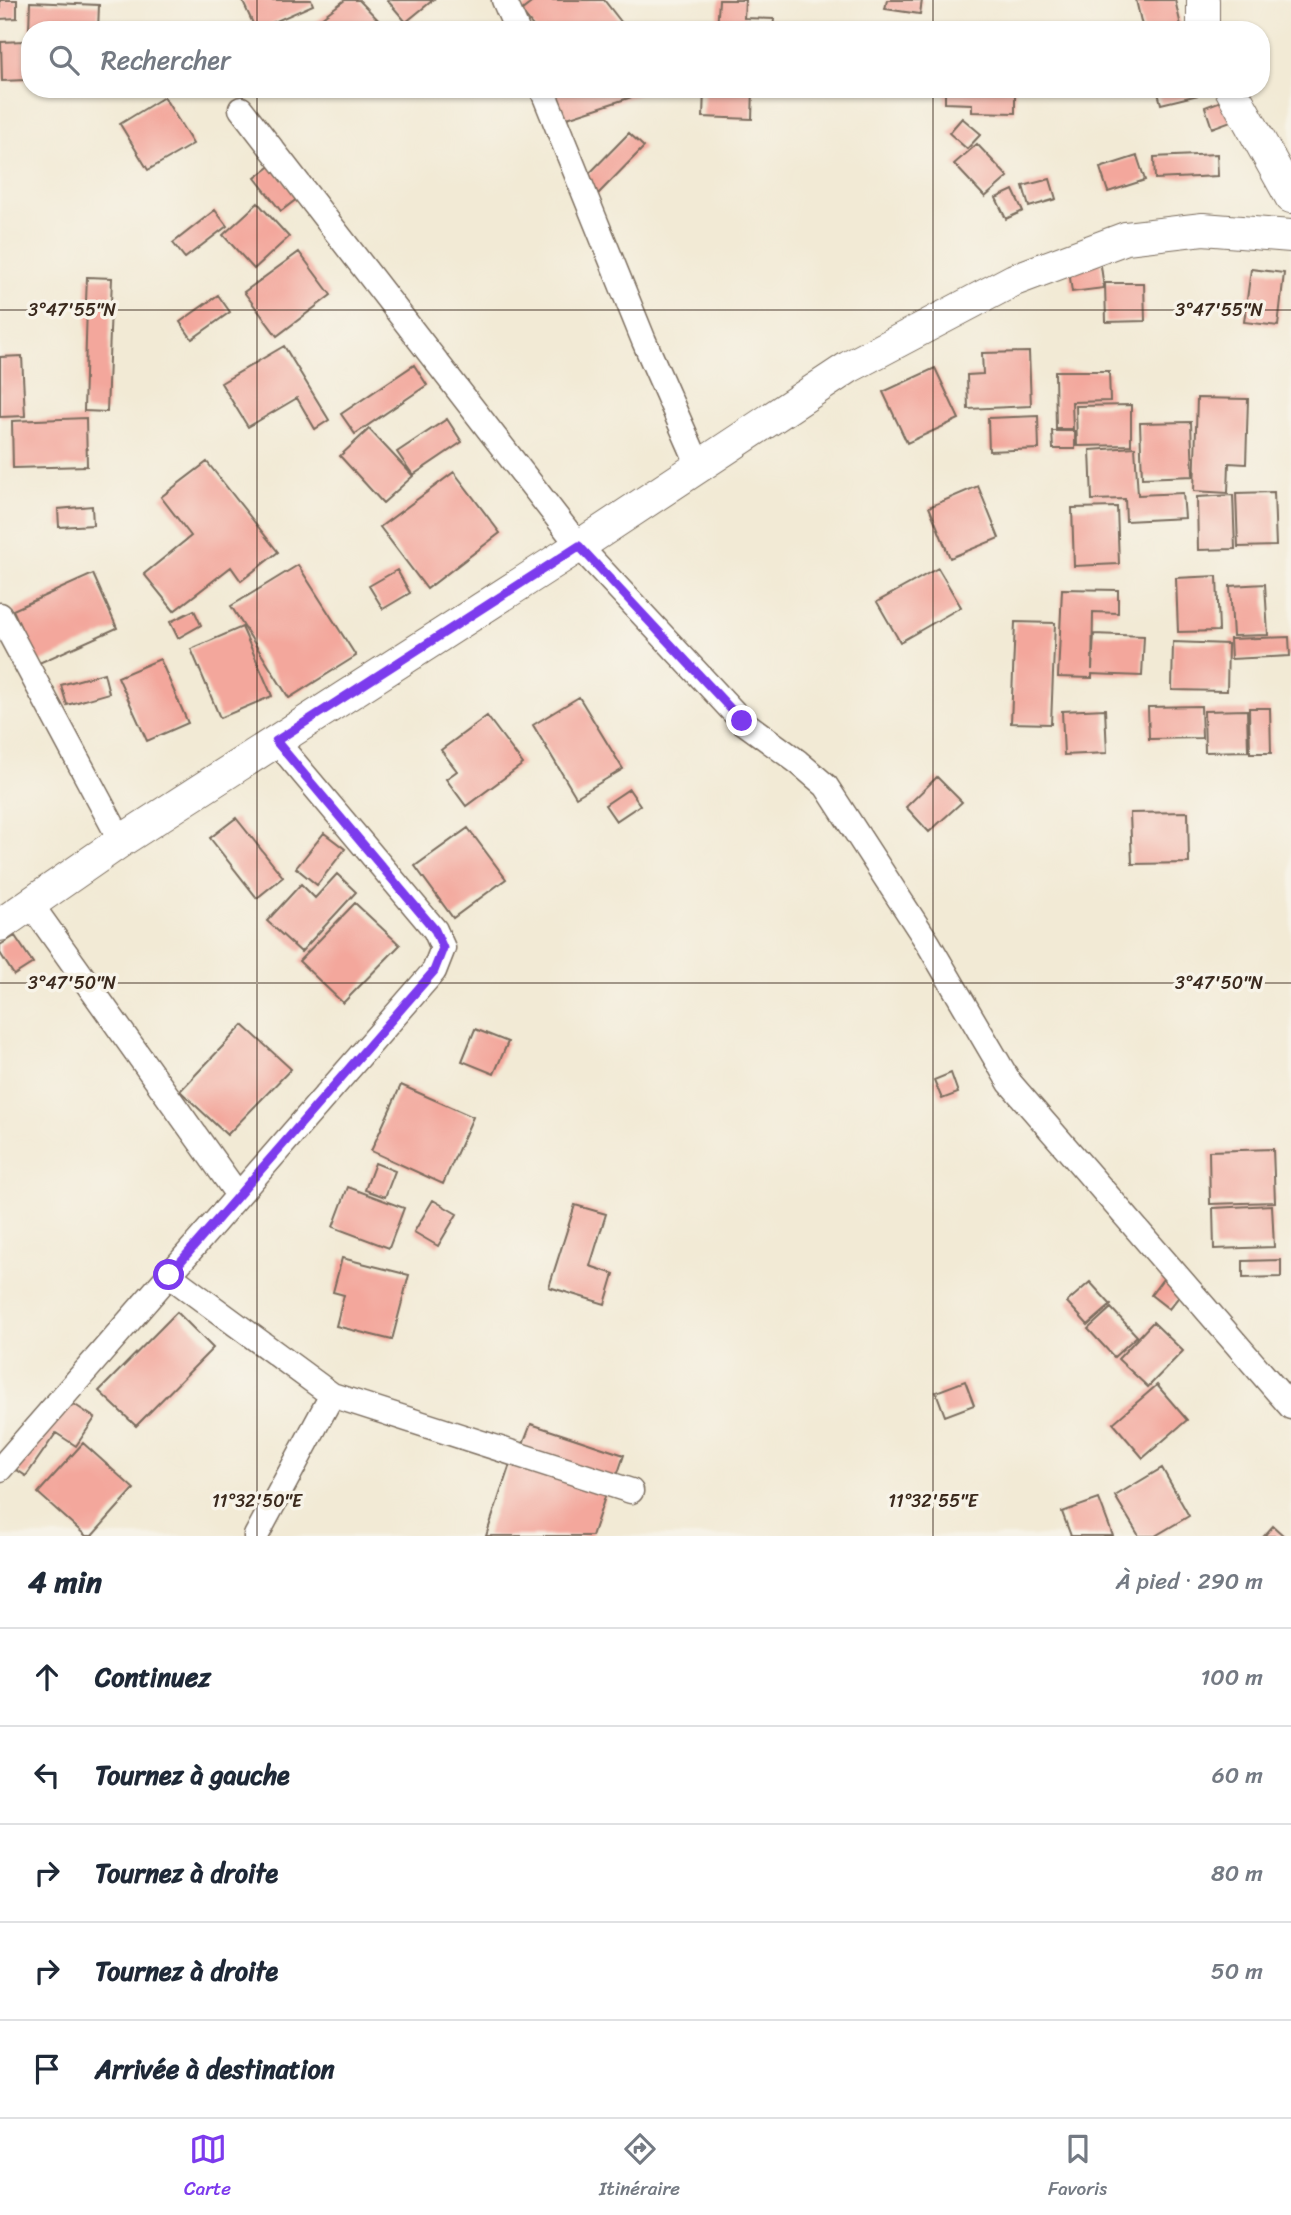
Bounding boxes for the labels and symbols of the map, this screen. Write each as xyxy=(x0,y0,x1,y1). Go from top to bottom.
text: 3°47'55"N xyxy=(28,294,116,326)
text: 3°47'55"N xyxy=(1175,294,1263,326)
route end xyxy=(726,705,757,736)
text: 3°47'50"N xyxy=(28,967,117,999)
text: 3°47'50"N xyxy=(1175,967,1264,999)
route start xyxy=(153,1259,184,1290)
text: 11°32'50"E xyxy=(212,1485,303,1517)
text: 11°32'55"E xyxy=(888,1485,979,1517)

